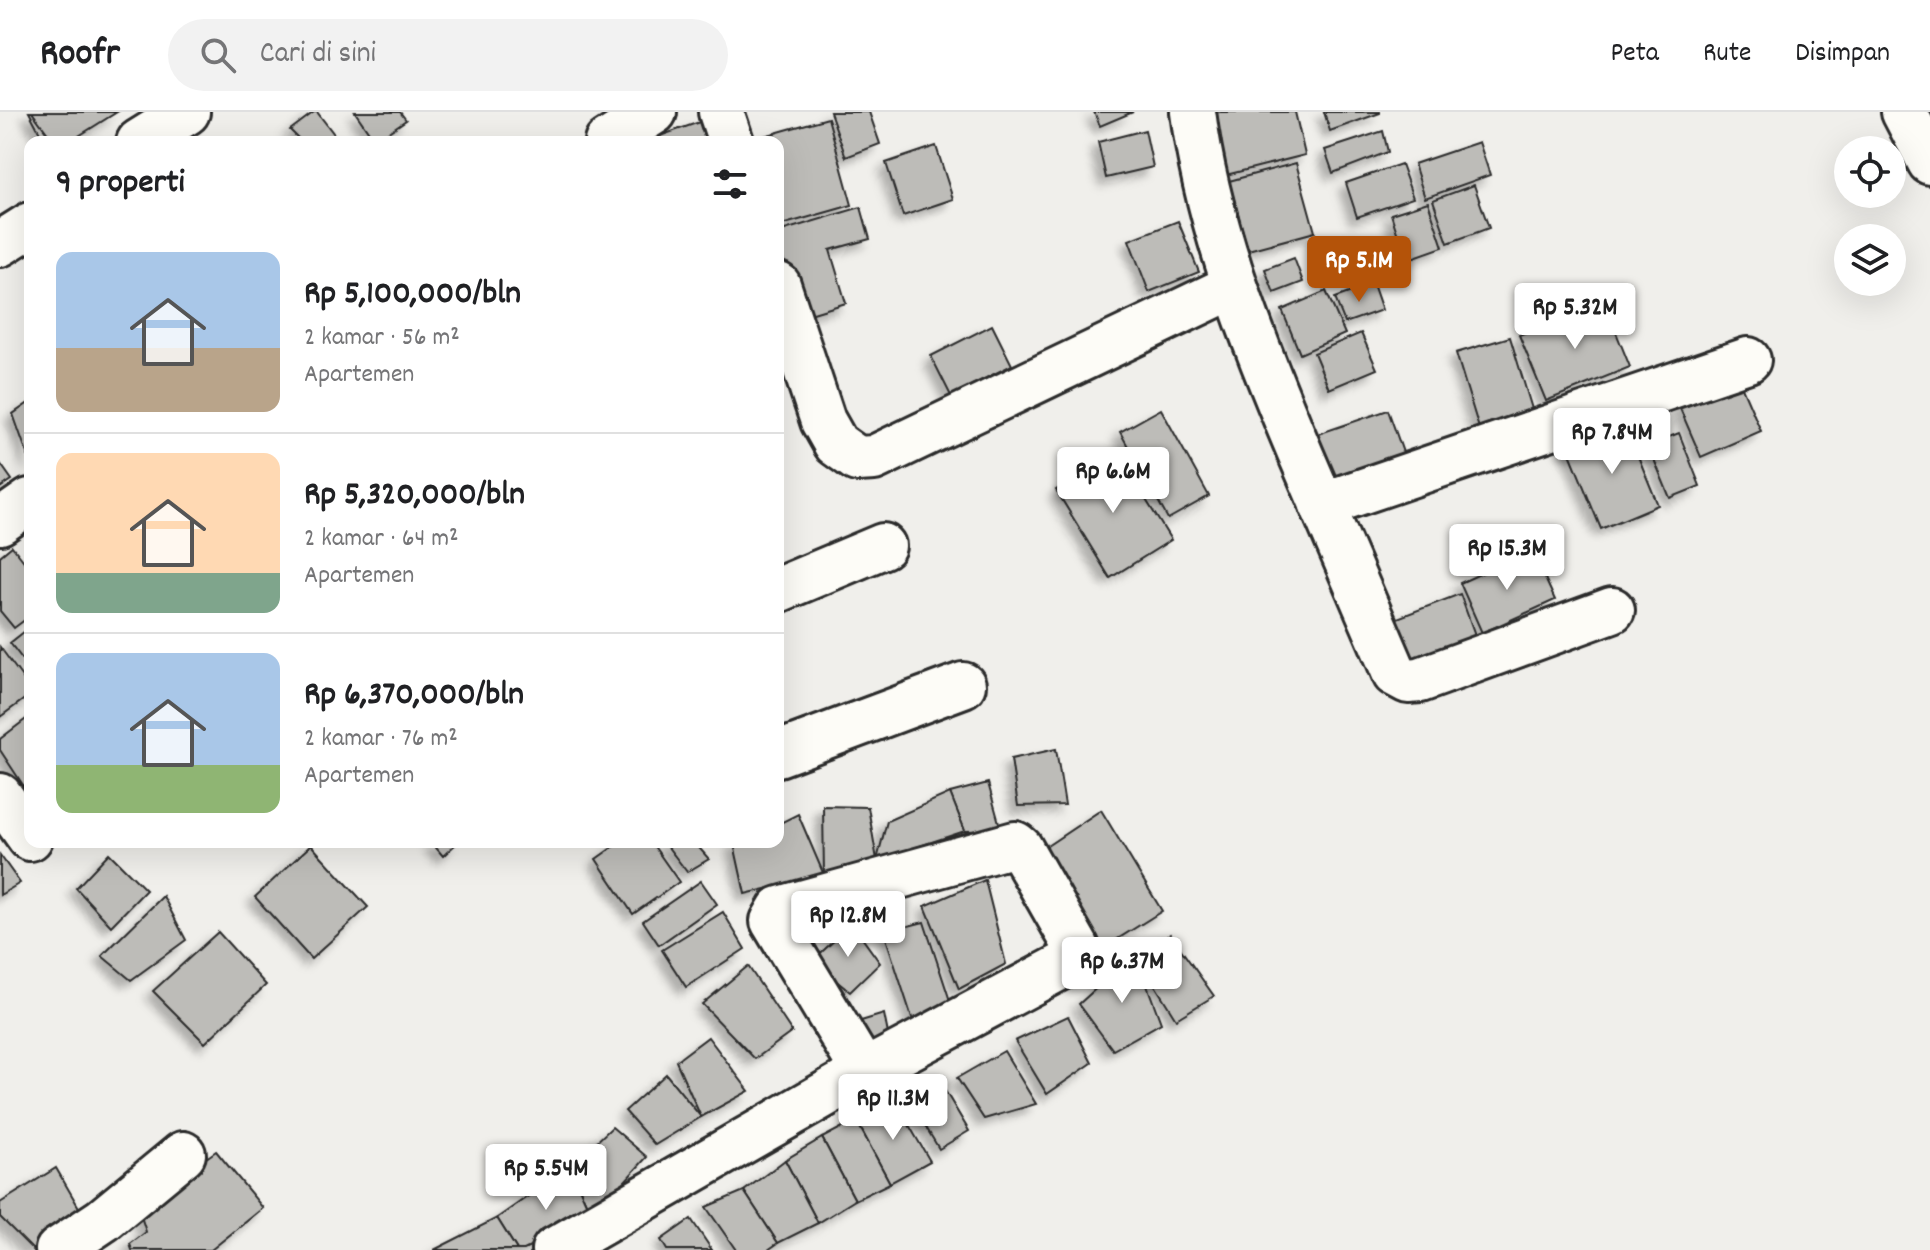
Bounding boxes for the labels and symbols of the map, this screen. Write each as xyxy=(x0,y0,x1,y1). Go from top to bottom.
pin: Rp 5.1M xyxy=(1285,236,1433,304)
pin: Rp 5.32M xyxy=(1492,283,1658,351)
pin: Rp 7.84M xyxy=(1529,408,1695,476)
pin: Rp 6.6M xyxy=(1039,447,1187,515)
pin: Rp 15.3M xyxy=(1424,524,1590,592)
pin: Rp 12.8M xyxy=(765,891,931,959)
pin: Rp 6.37M xyxy=(1039,937,1205,1005)
pin: Rp 11.3M xyxy=(810,1074,976,1142)
pin: Rp 5.54M xyxy=(463,1144,629,1212)

